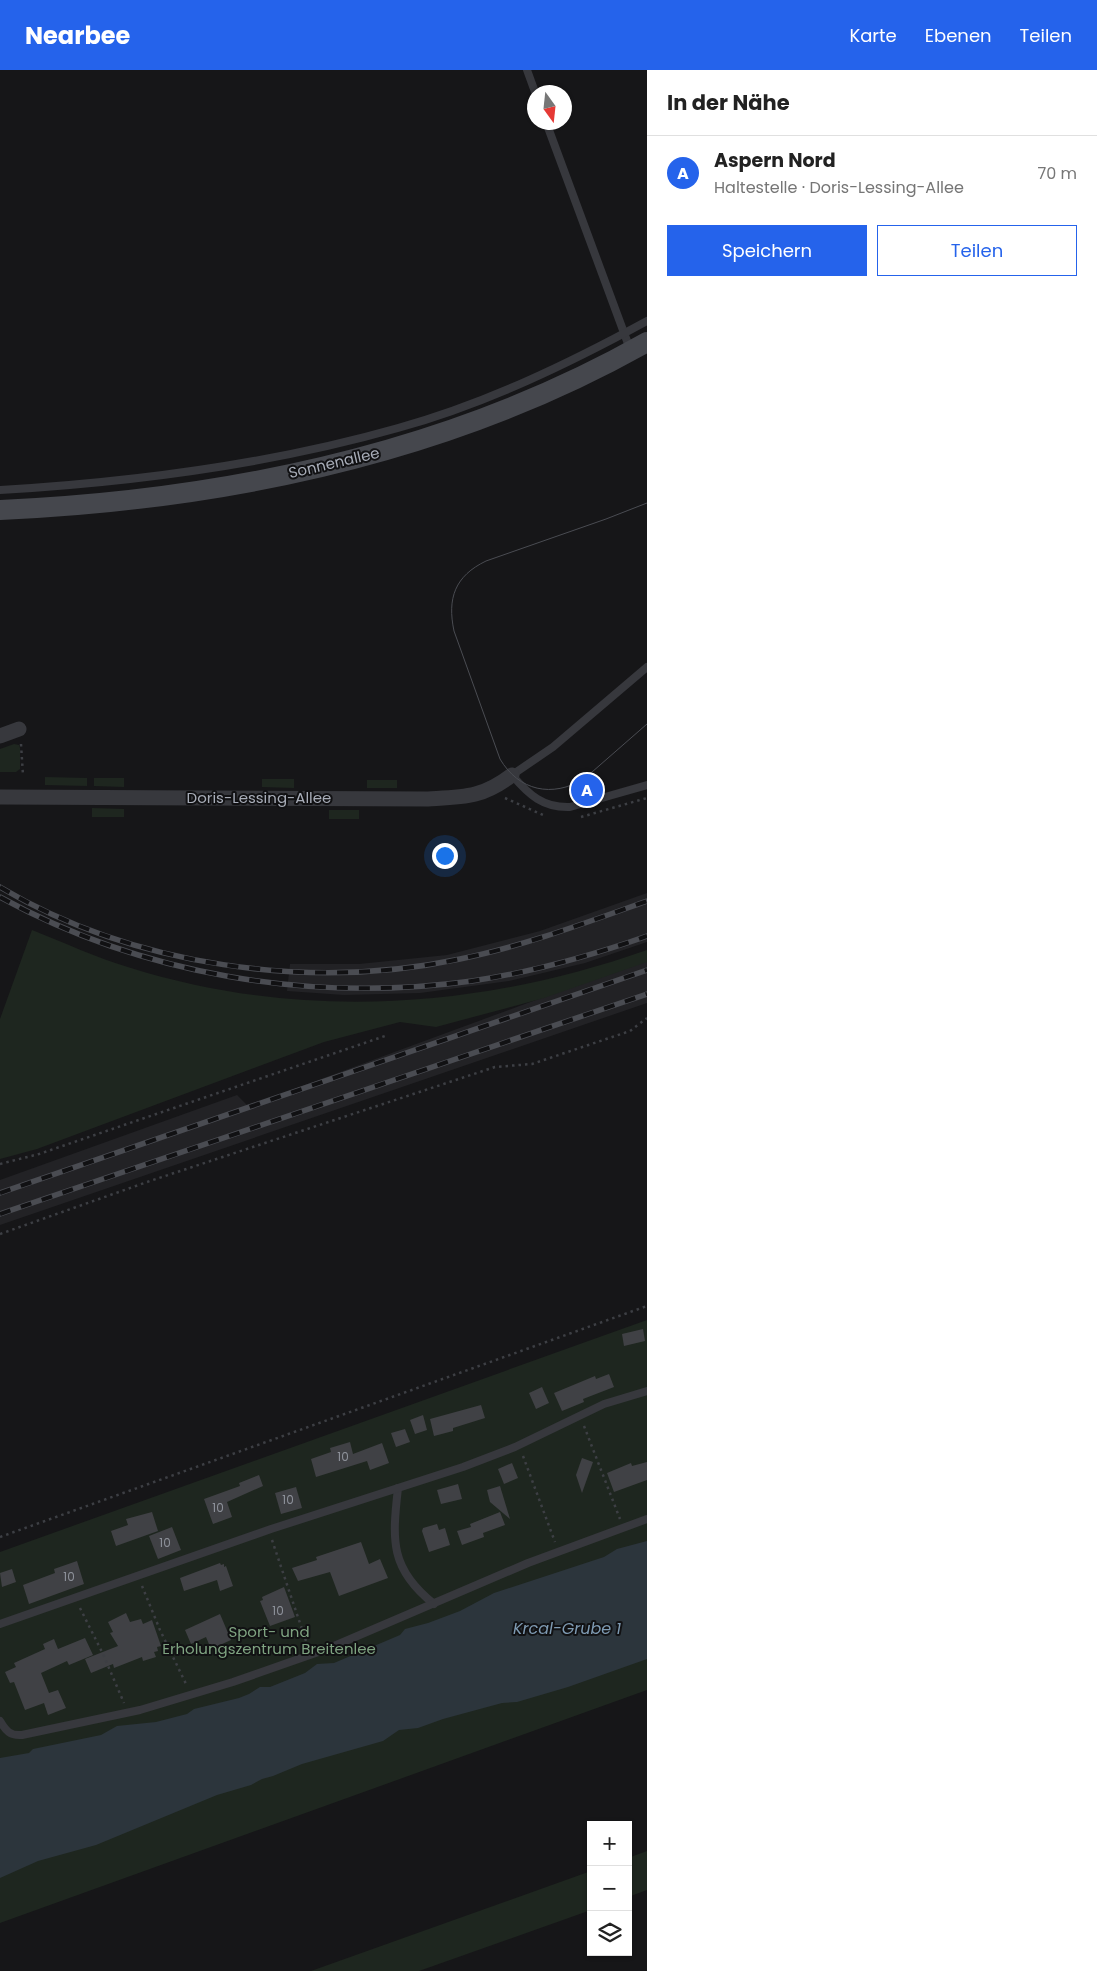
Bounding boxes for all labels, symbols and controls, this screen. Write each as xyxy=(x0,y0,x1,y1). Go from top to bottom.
text: Nearbee xyxy=(25,19,130,52)
text: Karte xyxy=(849,23,897,48)
text: Ebenen xyxy=(925,23,992,48)
text: Teilen xyxy=(1020,23,1072,48)
north arrow xyxy=(527,85,572,130)
text: In der Nähe xyxy=(667,88,790,117)
text: Aspern Nord xyxy=(714,147,836,174)
text: A xyxy=(677,162,689,185)
text: 70 m xyxy=(1037,162,1077,185)
text: Haltestelle · Doris-Lessing-Allee xyxy=(714,176,964,199)
button: Speichern xyxy=(667,225,867,276)
button: Teilen xyxy=(877,225,1077,276)
street label: Sonnenallee xyxy=(286,442,381,483)
pin: A xyxy=(571,771,603,809)
street label: Doris-Lessing-Allee xyxy=(187,787,331,808)
your location xyxy=(432,843,458,869)
house number: 10 xyxy=(337,1448,349,1465)
house number: 10 xyxy=(282,1491,294,1508)
house number: 10 xyxy=(212,1499,224,1516)
house number: 10 xyxy=(159,1534,171,1551)
house number: 10 xyxy=(63,1568,75,1585)
house number: 10 xyxy=(272,1602,284,1619)
water label: Krcal-Grube 1 xyxy=(513,1617,621,1640)
park label: Sport- und Erholungszentrum Breitenlee xyxy=(162,1621,376,1659)
map controls xyxy=(587,1821,632,1956)
button: + xyxy=(587,1821,632,1866)
button: − xyxy=(587,1866,632,1911)
button: layers xyxy=(587,1911,632,1956)

